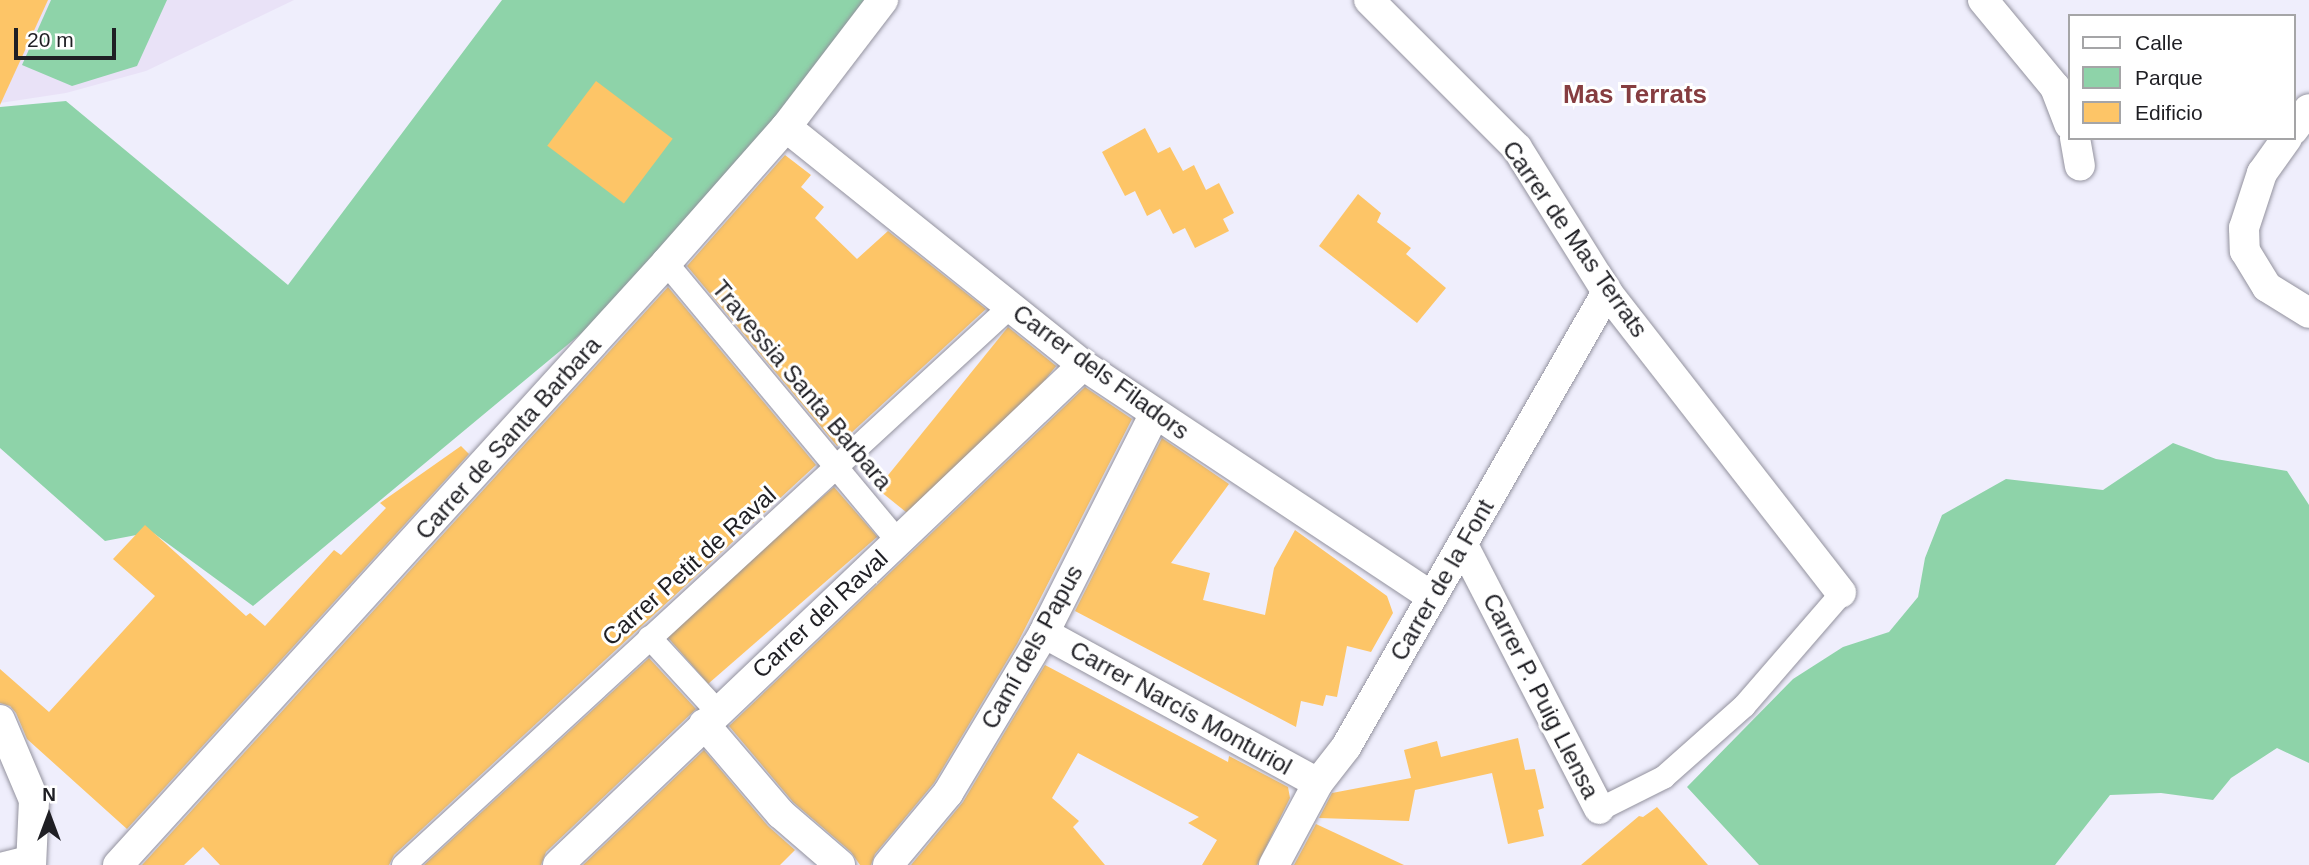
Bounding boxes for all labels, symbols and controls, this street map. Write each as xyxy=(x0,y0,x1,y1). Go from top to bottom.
scale bar xyxy=(18,14,119,58)
legend xyxy=(2068,14,2295,140)
text: 20 m xyxy=(27,28,74,51)
text: Calle xyxy=(2135,31,2183,54)
text: Parque xyxy=(2135,66,2203,89)
district label: Mas Terrats xyxy=(1563,79,1707,111)
text: Edificio xyxy=(2135,101,2203,124)
street label: Carrer de Mas Terrats xyxy=(1496,135,1654,343)
street label: Travessia Santa Barbara xyxy=(706,274,898,496)
street label: Carrer dels Filadors xyxy=(1007,298,1195,446)
street label: Carrer de Santa Barbara xyxy=(409,331,607,545)
street label: Carrer Petit de Raval xyxy=(596,480,782,652)
street label: Carrer de la Font xyxy=(1384,494,1500,666)
street label: Carrer del Raval xyxy=(746,544,894,684)
street label: Camí dels Papus xyxy=(975,560,1089,734)
street label: Carrer P. Puig Llensa xyxy=(1477,589,1605,803)
street label: Carrer Narcís Monturiol xyxy=(1065,635,1297,781)
north arrow xyxy=(14,781,84,851)
text: N xyxy=(42,784,56,805)

